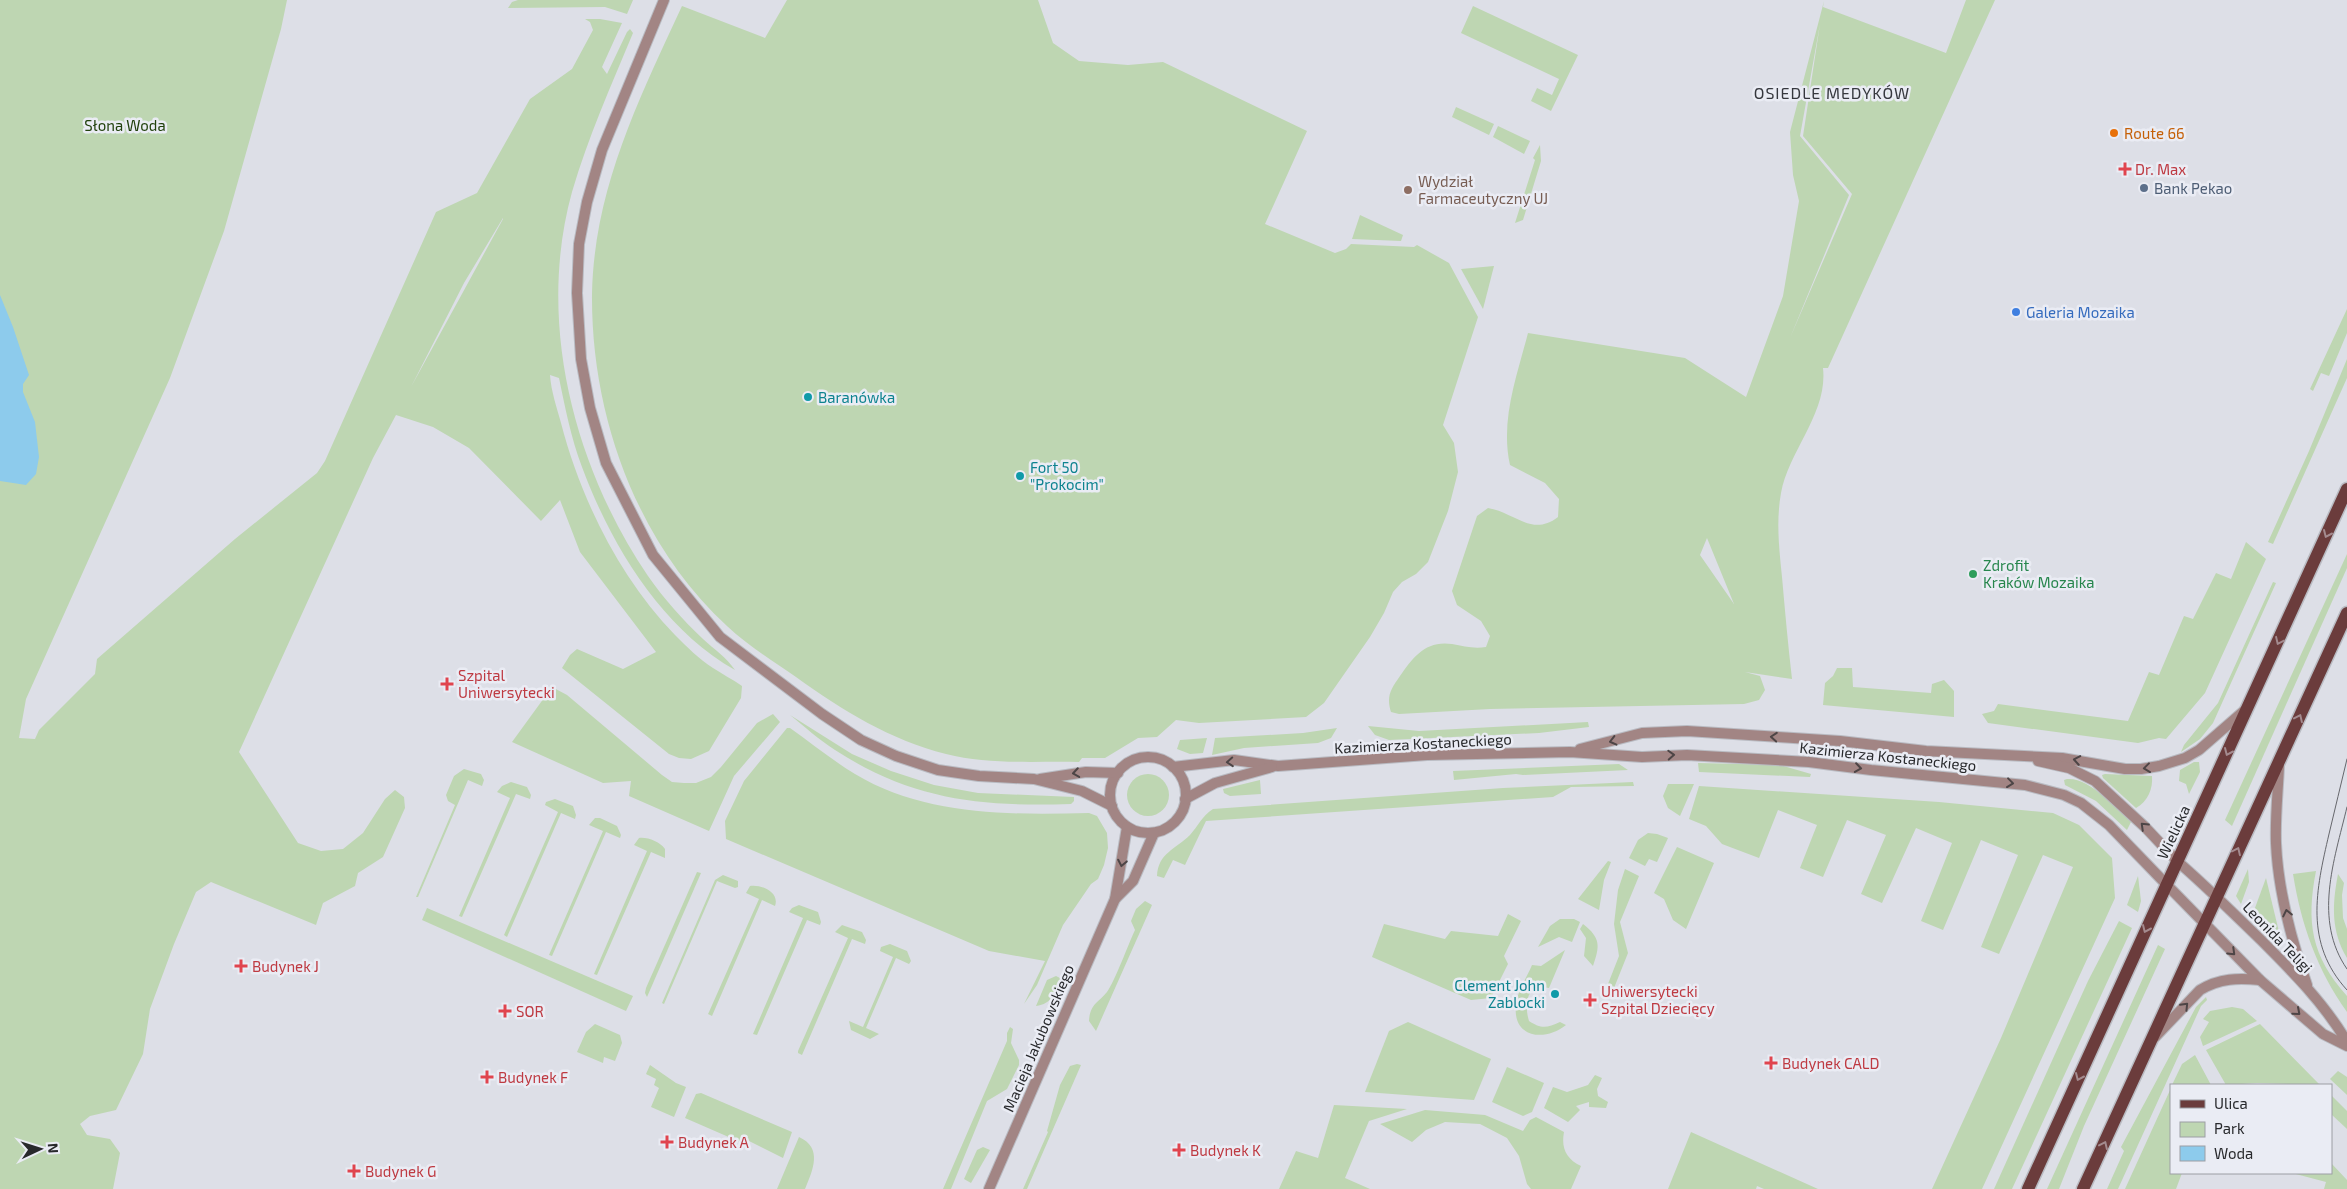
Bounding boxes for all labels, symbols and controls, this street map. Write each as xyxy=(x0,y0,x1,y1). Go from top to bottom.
district label: OSIEDLE MEDYKÓW xyxy=(1754,83,1910,102)
park label: Słona Woda xyxy=(84,116,166,134)
place label: Route 66 xyxy=(2124,124,2185,142)
marker: Route 66 xyxy=(2108,127,2120,139)
place label: Dr. Max xyxy=(2135,160,2186,178)
marker: Dr. Max xyxy=(2119,163,2131,175)
place label: Wydział Farmaceutyczny UJ xyxy=(1418,172,1548,207)
place label: Bank Pekao xyxy=(2154,179,2232,197)
marker: Bank Pekao xyxy=(2138,182,2150,194)
marker: Wydział Farmaceutyczny UJ xyxy=(1402,184,1414,196)
place label: Galeria Mozaika xyxy=(2026,303,2135,321)
marker: Galeria Mozaika xyxy=(2010,306,2022,318)
place label: Baranówka xyxy=(818,388,895,406)
marker: Baranówka xyxy=(802,391,814,403)
place label: Fort 50 "Prokocim" xyxy=(1030,458,1104,493)
marker: Fort 50 "Prokocim" xyxy=(1014,470,1026,482)
one-way arrow xyxy=(2323,529,2334,538)
place label: Zdrofit Kraków Mozaika xyxy=(1983,556,2095,591)
marker: Zdrofit Kraków Mozaika xyxy=(1967,568,1979,580)
one-way arrow xyxy=(2275,635,2285,644)
place label: Szpital Uniwersytecki xyxy=(458,666,555,701)
marker: Szpital Uniwersytecki xyxy=(440,677,454,691)
one-way arrow xyxy=(2293,714,2303,723)
street label: Kazimierza Kostaneckiego xyxy=(1334,729,1512,757)
one-way arrow xyxy=(1770,731,1778,742)
one-way arrow xyxy=(1608,735,1617,746)
street label: Kazimierza Kostaneckiego xyxy=(1799,738,1977,774)
one-way arrow xyxy=(2223,747,2234,756)
one-way arrow xyxy=(1667,750,1675,761)
one-way arrow xyxy=(1226,756,1234,767)
one-way arrow xyxy=(2073,756,2081,766)
one-way arrow xyxy=(1854,762,1862,773)
one-way arrow xyxy=(2143,762,2151,773)
one-way arrow xyxy=(1071,767,1079,778)
one-way arrow xyxy=(2006,777,2014,788)
street label: Wielicka xyxy=(2153,802,2193,862)
one-way arrow xyxy=(2140,822,2149,831)
one-way arrow xyxy=(2231,847,2242,856)
one-way arrow xyxy=(1117,859,1128,868)
street label: Leonida Teligi xyxy=(2240,898,2316,976)
one-way arrow xyxy=(2282,908,2292,917)
one-way arrow xyxy=(2142,924,2153,933)
one-way arrow xyxy=(2226,946,2235,955)
place label: Budynek J xyxy=(252,957,319,975)
marker: Budynek J xyxy=(234,959,248,973)
street label: Macieja Jakubowskiego xyxy=(999,962,1078,1115)
place label: Clement John Zablocki xyxy=(1454,976,1545,1011)
place label: Uniwersytecki Szpital Dziecięcy xyxy=(1601,982,1715,1017)
marker: Clement John Zablocki xyxy=(1549,988,1561,1000)
marker: Uniwersytecki Szpital Dziecięcy xyxy=(1583,993,1597,1007)
place label: SOR xyxy=(516,1002,544,1020)
one-way arrow xyxy=(2179,1003,2188,1012)
marker: SOR xyxy=(498,1004,512,1018)
one-way arrow xyxy=(2291,1006,2300,1014)
place label: Budynek CALD xyxy=(1782,1054,1880,1072)
marker: Budynek CALD xyxy=(1764,1056,1778,1070)
place label: Budynek F xyxy=(498,1068,568,1086)
marker: Budynek F xyxy=(480,1070,494,1084)
one-way arrow xyxy=(2075,1072,2086,1081)
legend xyxy=(2170,1084,2332,1174)
text: Ulica xyxy=(2214,1094,2248,1112)
text: Park xyxy=(2214,1119,2245,1137)
north arrow xyxy=(15,1124,65,1174)
place label: Budynek A xyxy=(678,1133,750,1151)
marker: Budynek A xyxy=(660,1135,674,1149)
place label: Budynek K xyxy=(1190,1141,1261,1159)
one-way arrow xyxy=(2097,1141,2108,1150)
text: N xyxy=(45,1142,62,1154)
marker: Budynek K xyxy=(1172,1143,1186,1157)
text: Woda xyxy=(2214,1144,2253,1162)
place label: Budynek G xyxy=(365,1162,436,1180)
marker: Budynek G xyxy=(347,1164,361,1178)

